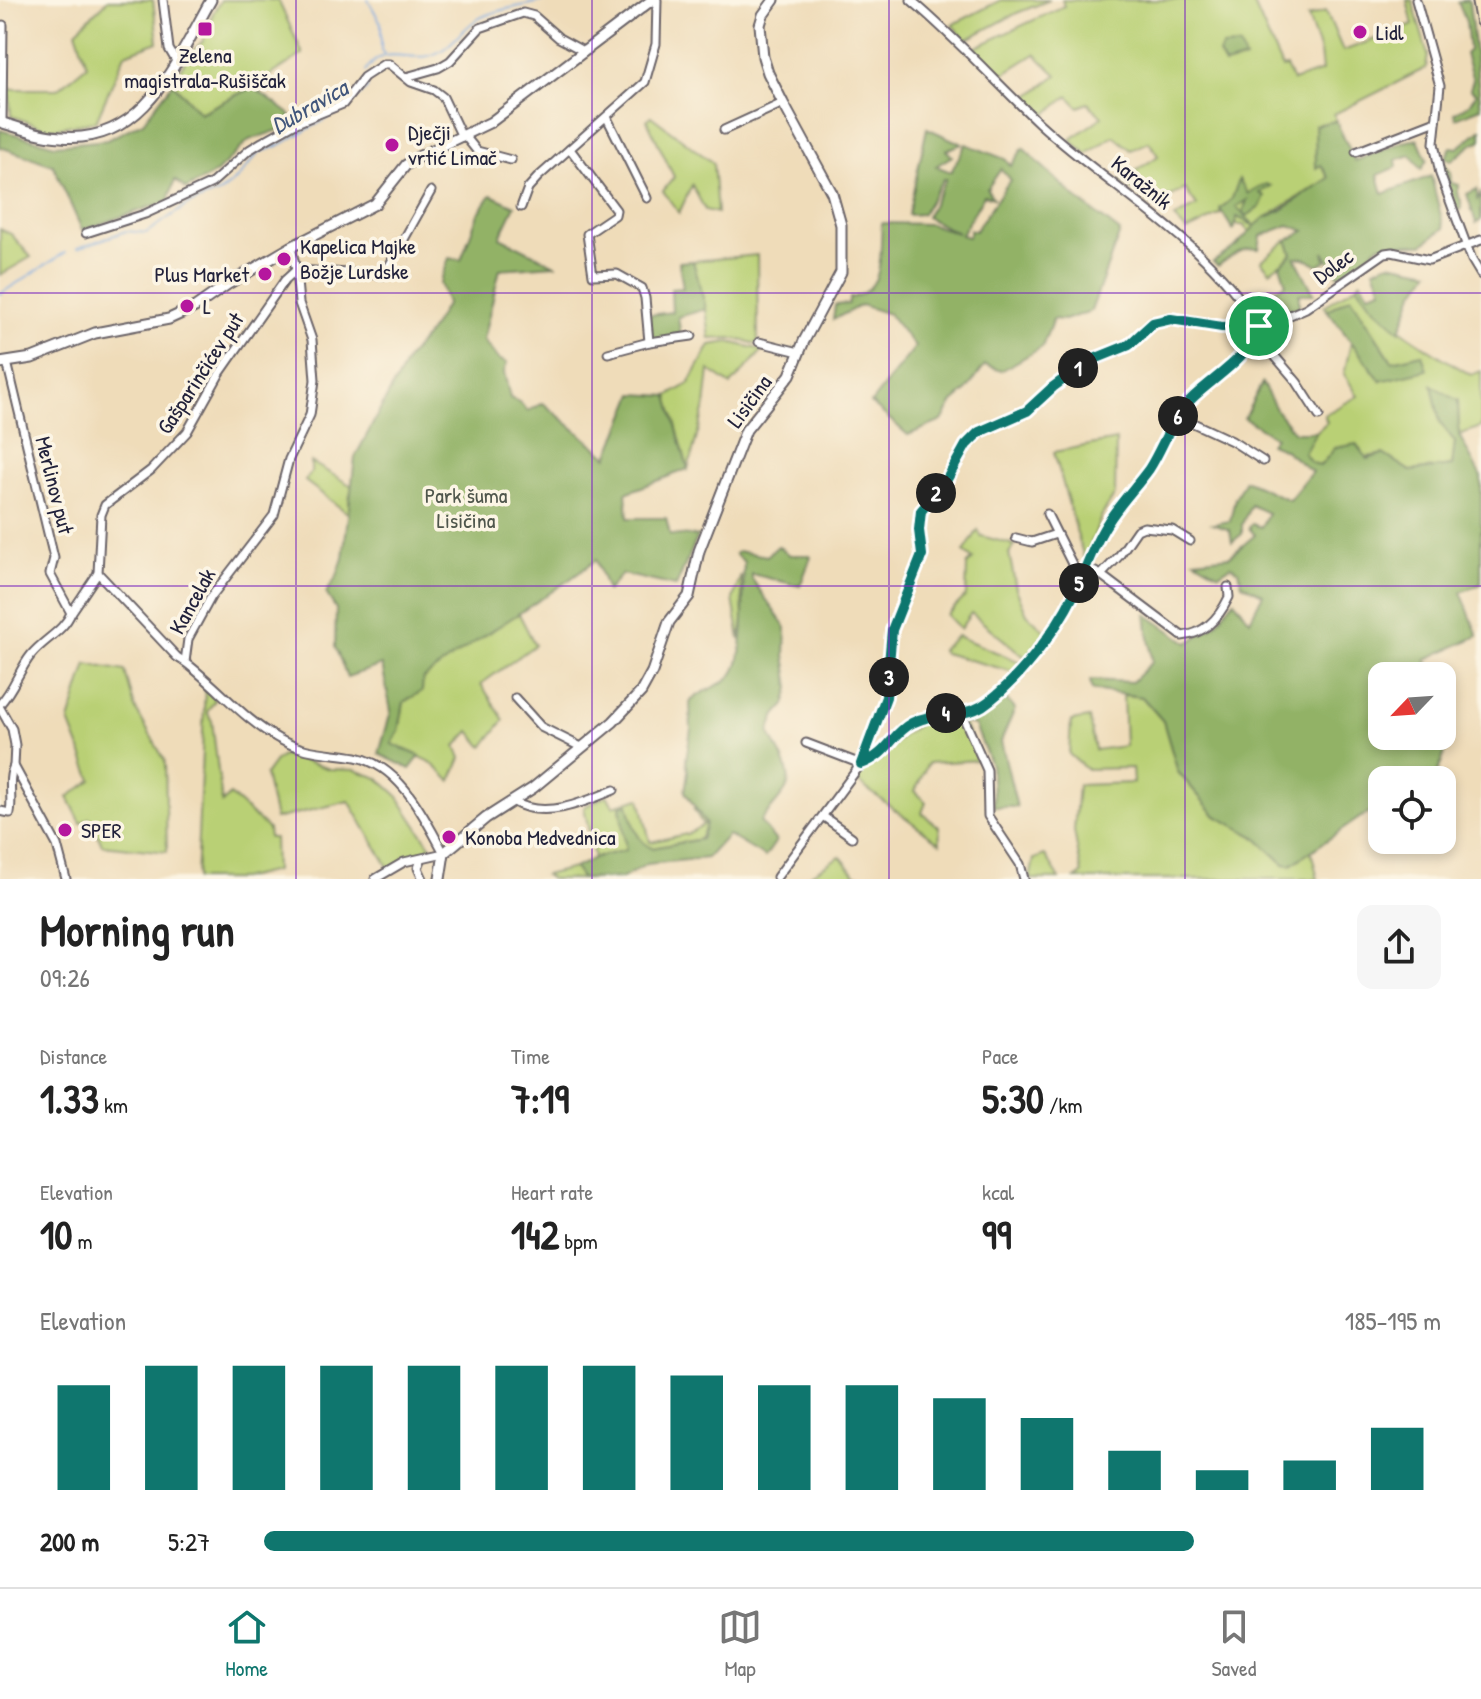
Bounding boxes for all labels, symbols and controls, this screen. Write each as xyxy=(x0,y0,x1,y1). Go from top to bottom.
place label: Lidl xyxy=(1376,17,1404,47)
marker: Zelena magistrala-Rušiščak xyxy=(196,20,214,38)
marker: Lidl xyxy=(1351,23,1369,41)
place label: Zelena magistrala-Rušiščak xyxy=(124,40,286,95)
water label: Dubravica xyxy=(265,70,355,141)
place label: Dječji vrtić Limač xyxy=(408,117,497,172)
marker: Dječji vrtić Limač xyxy=(383,136,401,154)
street label: Karažnik xyxy=(1105,148,1179,216)
place label: Kapelica Majke Božje Lurdske xyxy=(300,231,416,286)
street label: Dolec xyxy=(1307,241,1359,291)
marker: Kapelica Majke Božje Lurdske xyxy=(275,250,293,268)
place label: Plus Market xyxy=(155,259,249,289)
marker: Plus Market xyxy=(256,265,274,283)
place label: L xyxy=(203,291,211,321)
pin xyxy=(1225,292,1293,360)
marker: L xyxy=(178,297,196,315)
icon: arrive xyxy=(1237,304,1281,348)
street label: Gašparinčićev put xyxy=(149,306,251,440)
pin: 1 xyxy=(1058,348,1098,388)
text: 1 xyxy=(1074,353,1082,383)
street label: Lisičina xyxy=(720,368,779,433)
pin: 6 xyxy=(1158,396,1198,436)
text: 6 xyxy=(1174,401,1182,431)
street label: Merlinov put xyxy=(28,433,82,537)
pin: 2 xyxy=(916,473,956,513)
text: 2 xyxy=(931,478,941,508)
park label: Park šuma Lisičina xyxy=(425,480,508,535)
street label: Kancelak xyxy=(162,563,222,639)
pin: 5 xyxy=(1059,563,1099,603)
text: 5 xyxy=(1074,568,1084,598)
pin: 3 xyxy=(869,657,909,697)
text: 3 xyxy=(884,662,894,692)
north arrow xyxy=(1368,662,1456,750)
map controls xyxy=(1368,662,1456,854)
pin: 4 xyxy=(926,693,966,733)
text: 4 xyxy=(942,698,950,728)
button: locate xyxy=(1368,766,1456,854)
place label: SPER xyxy=(81,815,121,845)
marker: SPER xyxy=(56,821,74,839)
place label: Konoba Medvednica xyxy=(465,822,616,852)
marker: Konoba Medvednica xyxy=(440,828,458,846)
text: Morning run xyxy=(40,900,235,960)
button: share xyxy=(1357,905,1441,989)
text: 09:26 xyxy=(40,960,90,995)
text: Distance xyxy=(40,1041,107,1071)
text: Time xyxy=(511,1041,550,1071)
text: Pace xyxy=(982,1041,1019,1071)
text: 1.33 xyxy=(40,1071,99,1125)
text: 7:19 xyxy=(511,1071,569,1125)
text: 5:30 xyxy=(982,1071,1044,1125)
text: km xyxy=(99,1090,128,1120)
text: /km xyxy=(1044,1090,1083,1120)
text: Elevation xyxy=(40,1177,113,1207)
text: Heart rate xyxy=(511,1177,593,1207)
text: kcal xyxy=(982,1177,1014,1207)
text: 10 xyxy=(40,1207,72,1261)
text: 142 xyxy=(511,1207,559,1261)
text: 99 xyxy=(982,1207,1011,1261)
text: m xyxy=(72,1226,92,1256)
text: bpm xyxy=(559,1226,598,1256)
text: Elevation xyxy=(40,1303,126,1338)
text: 185–195 m xyxy=(1345,1303,1441,1338)
text: 200 m xyxy=(40,1524,99,1559)
text: 5:27 xyxy=(168,1524,210,1559)
tab: Home xyxy=(225,1605,269,1683)
tab: Map xyxy=(718,1605,762,1683)
tab: Saved xyxy=(1211,1605,1256,1683)

